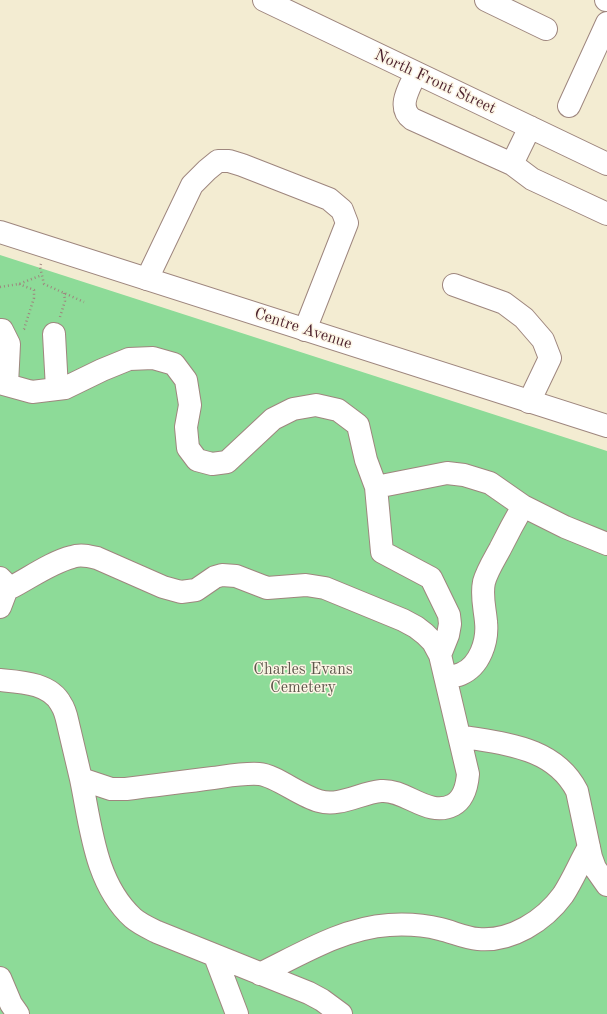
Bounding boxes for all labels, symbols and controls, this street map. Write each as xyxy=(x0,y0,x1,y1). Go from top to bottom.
street label: North Front Street xyxy=(371,45,499,119)
street label: Centre Avenue xyxy=(252,304,354,354)
park label: Charles Evans Cemetery xyxy=(253,660,353,698)

